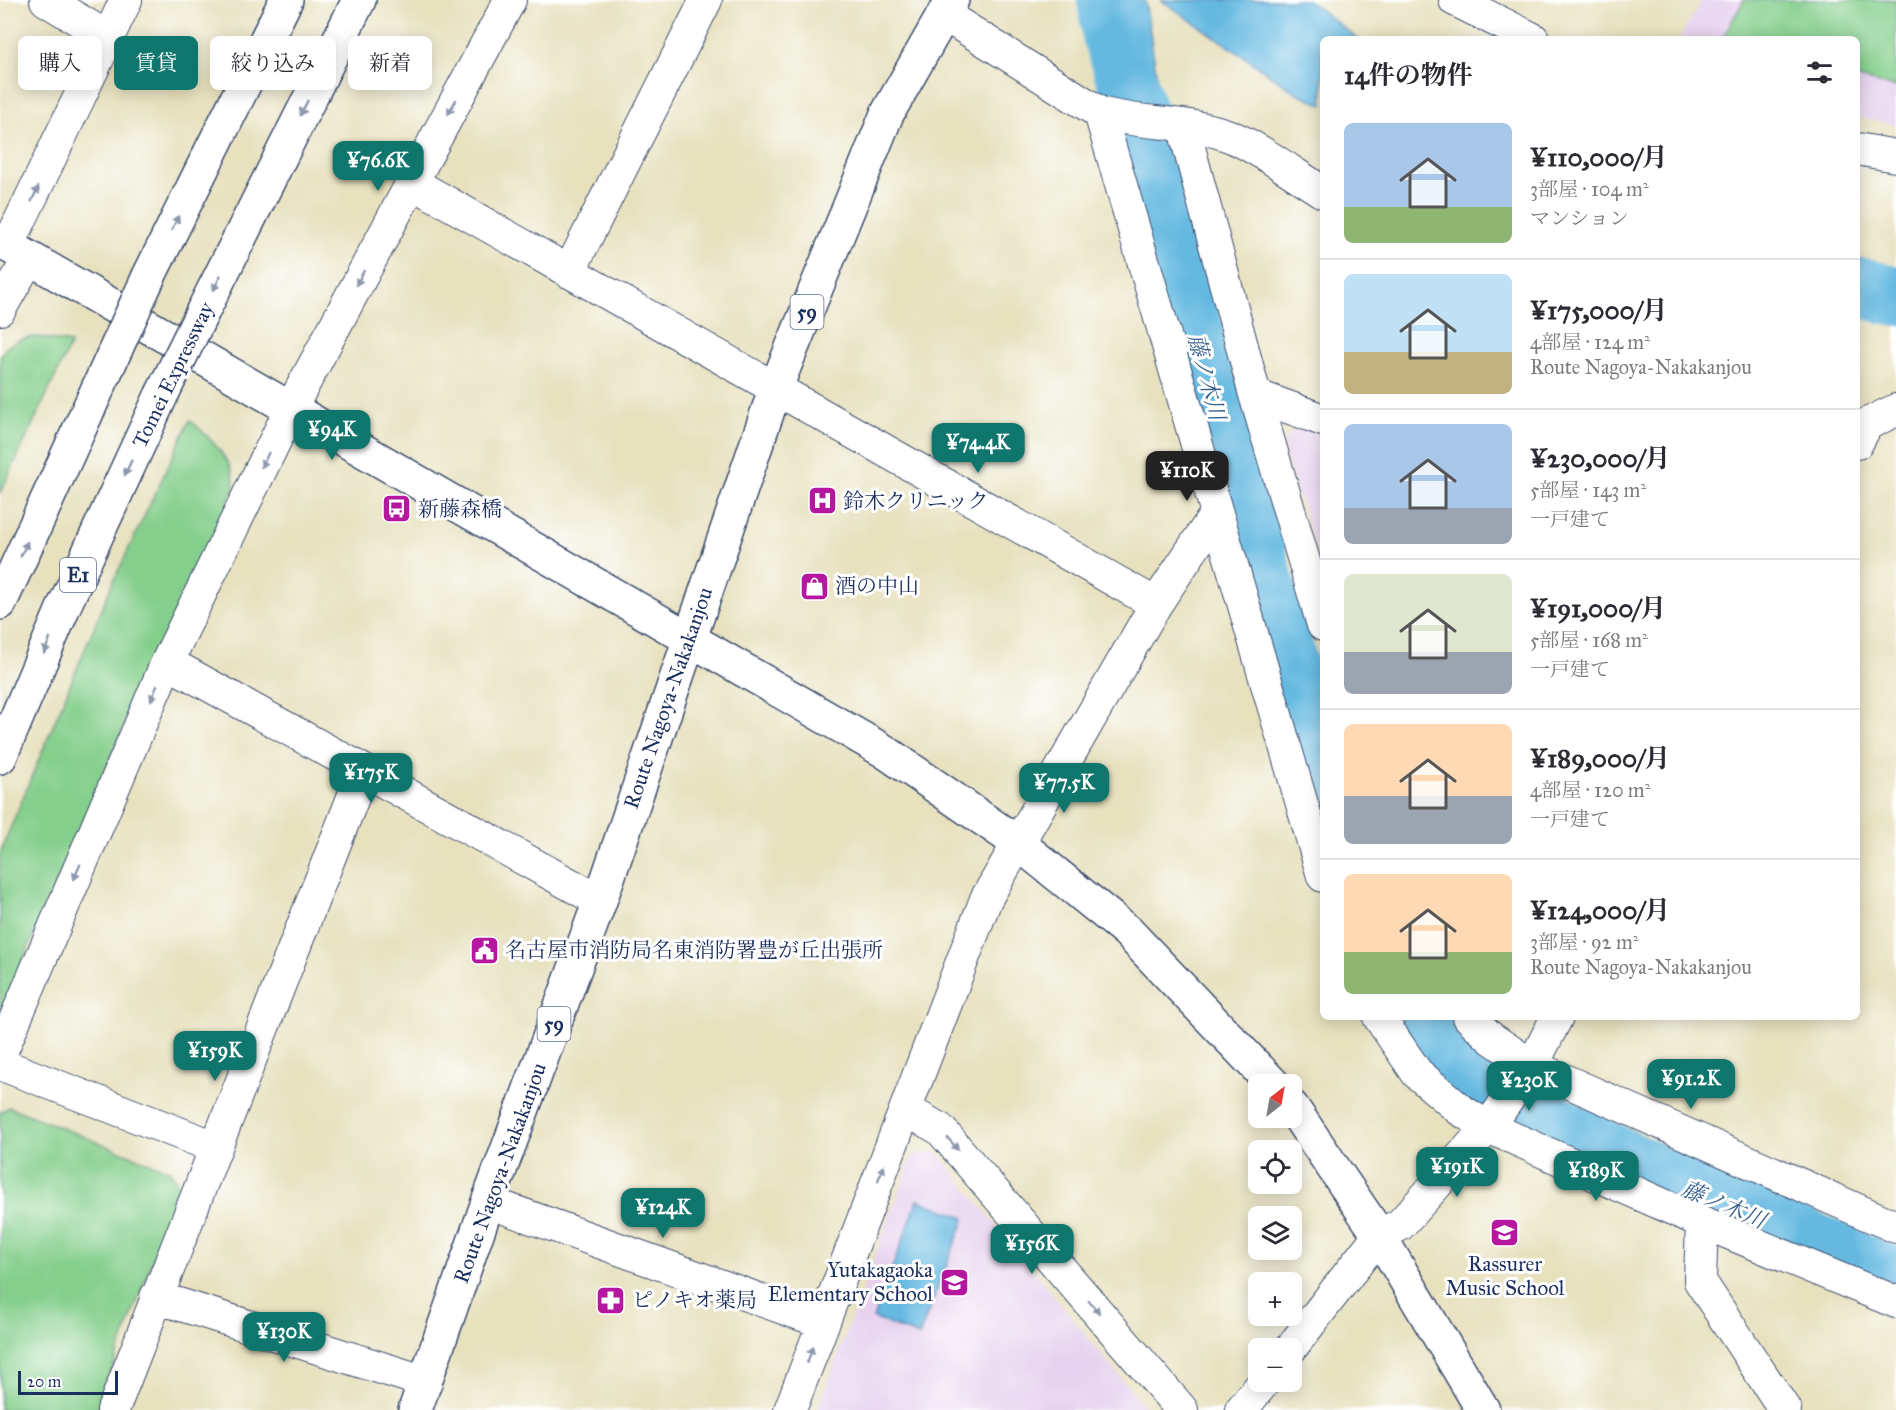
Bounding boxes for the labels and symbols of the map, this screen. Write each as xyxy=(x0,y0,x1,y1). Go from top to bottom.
one-way arrow xyxy=(447,99,457,116)
one-way arrow xyxy=(299,100,308,117)
pin: ¥76.6K xyxy=(329,141,427,192)
one-way arrow xyxy=(30,185,39,202)
one-way arrow xyxy=(171,215,180,232)
one-way arrow xyxy=(355,270,365,287)
one-way arrow xyxy=(213,275,222,292)
road number: 59 xyxy=(790,295,824,329)
street label: Tomei Expressway xyxy=(127,297,220,452)
water label: 藤ノ木川 xyxy=(1182,331,1231,425)
pin: ¥94K xyxy=(296,410,368,461)
pin: ¥74.4K xyxy=(929,423,1027,474)
pin: ¥110K xyxy=(1145,451,1229,502)
one-way arrow xyxy=(260,452,270,469)
one-way arrow xyxy=(123,460,132,477)
hospital icon: 鈴木クリニック xyxy=(806,485,838,517)
place label: 鈴木クリニック xyxy=(843,488,989,514)
bus stop icon: 新藤森橋 xyxy=(381,493,413,525)
place label: 新藤森橋 xyxy=(418,496,502,522)
one-way arrow xyxy=(20,541,29,558)
road number: E1 xyxy=(60,558,96,592)
shop icon: 酒の中山 xyxy=(798,570,830,602)
place label: 酒の中山 xyxy=(835,573,919,599)
street label: Route Nagoya-Nakakanjou xyxy=(618,584,718,812)
one-way arrow xyxy=(42,637,52,655)
one-way arrow xyxy=(149,684,158,702)
pin: ¥175K xyxy=(329,753,413,804)
pin: ¥77.5K xyxy=(1015,763,1113,814)
one-way arrow xyxy=(71,863,81,881)
public building icon: 名古屋市消防局名東消防署豊が丘出張所 xyxy=(468,934,500,966)
place label: 名古屋市消防局名東消防署豊が丘出張所 xyxy=(505,937,883,963)
road number: 59 xyxy=(538,1007,570,1041)
pin: ¥159K xyxy=(173,1031,257,1082)
street label: Route Nagoya-Nakakanjou xyxy=(448,1059,552,1287)
pin: ¥91.2K xyxy=(1642,1059,1740,1110)
pin: ¥230K xyxy=(1487,1061,1571,1112)
north arrow xyxy=(1248,1074,1302,1128)
one-way arrow xyxy=(946,1136,959,1152)
pin: ¥191K xyxy=(1415,1147,1499,1198)
pin: ¥189K xyxy=(1554,1151,1638,1202)
one-way arrow xyxy=(877,1164,886,1182)
water label: 藤ノ木川 xyxy=(1678,1175,1771,1235)
pin: ¥124K xyxy=(621,1188,705,1239)
school or university icon: Rassurer Music School xyxy=(1489,1217,1521,1249)
pin: ¥156K xyxy=(990,1224,1074,1275)
place label: Rassurer Music School xyxy=(1446,1251,1565,1301)
place label: Yutakagaoka Elementary School xyxy=(768,1257,933,1307)
school or university icon: Yutakagaoka Elementary School xyxy=(938,1266,970,1298)
pharmacy icon: ピノキオ薬局 xyxy=(595,1284,627,1316)
place label: ピノキオ薬局 xyxy=(632,1287,757,1313)
one-way arrow xyxy=(1087,1300,1100,1315)
pin: ¥130K xyxy=(242,1312,326,1363)
one-way arrow xyxy=(805,1346,815,1364)
scale bar xyxy=(18,1368,118,1396)

